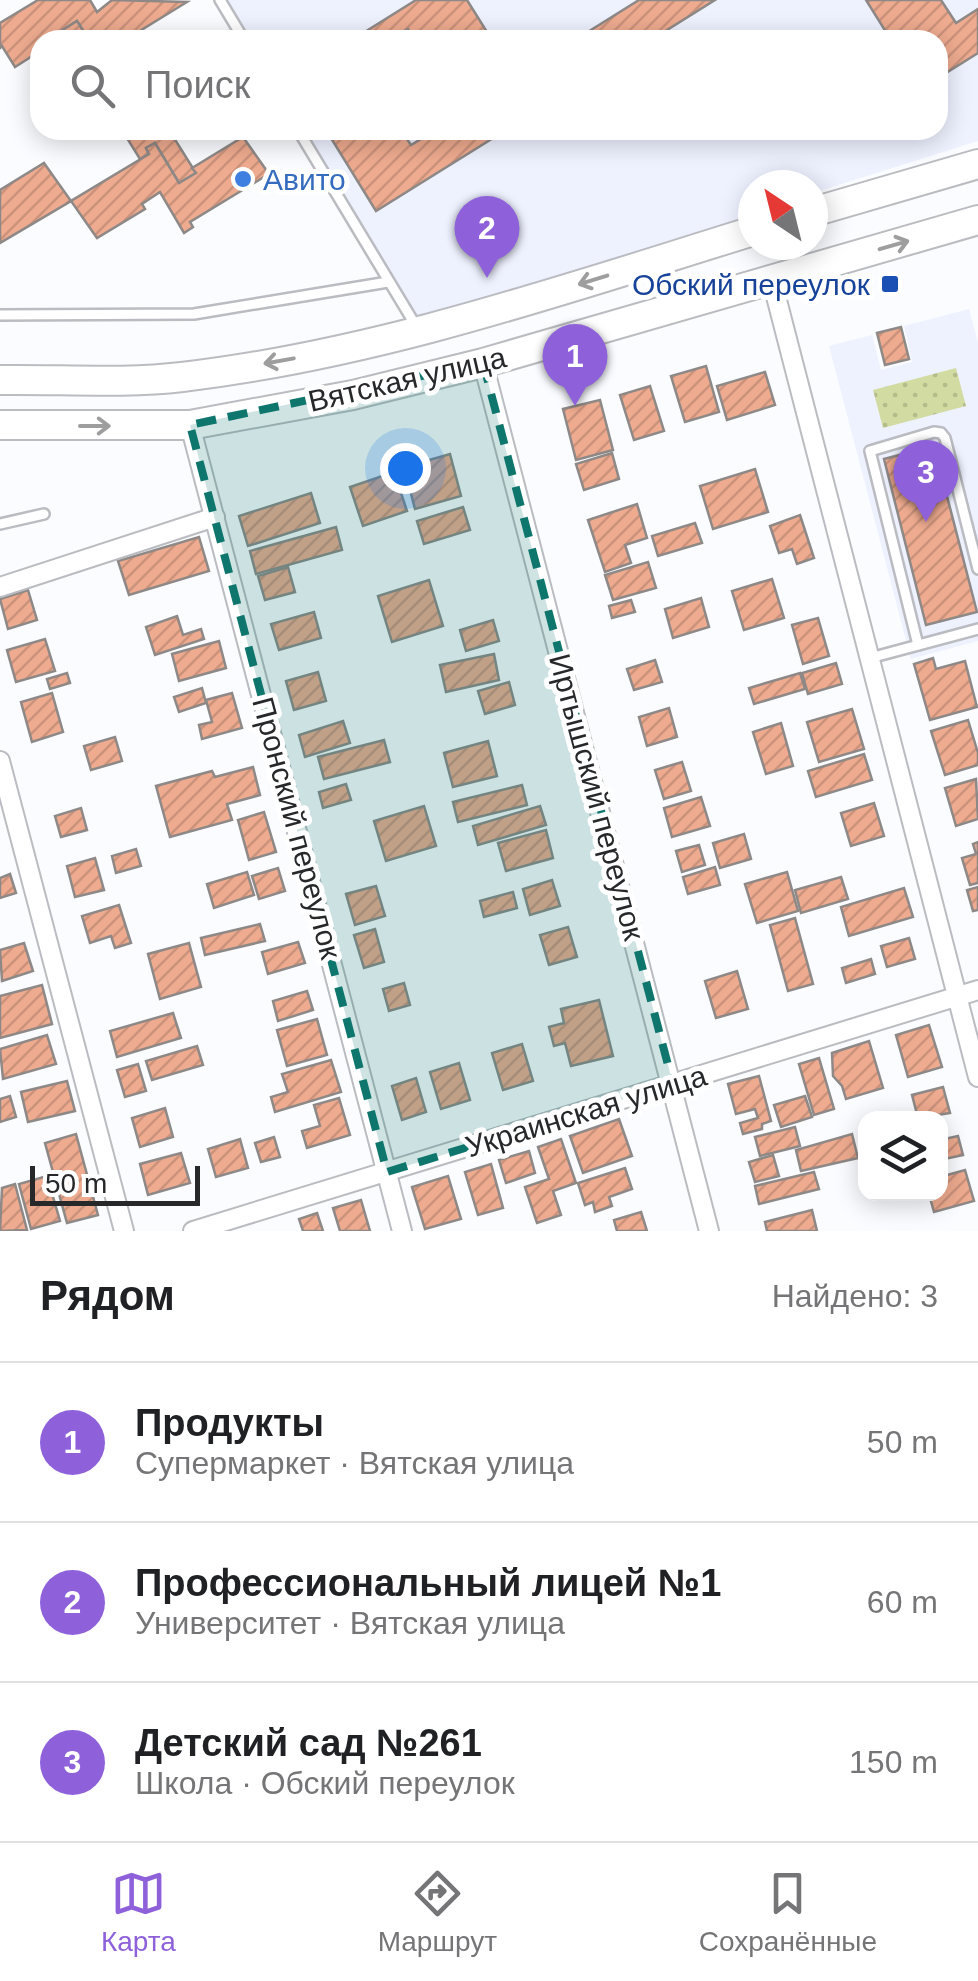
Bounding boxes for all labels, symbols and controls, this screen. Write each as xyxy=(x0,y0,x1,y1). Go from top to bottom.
search box xyxy=(30,30,948,140)
icon: search xyxy=(65,58,120,113)
text: Поиск xyxy=(145,64,250,106)
place label: Авито xyxy=(263,163,346,196)
marker: Авито xyxy=(232,168,254,190)
north arrow xyxy=(738,170,828,260)
pin: 2 xyxy=(454,196,520,278)
one-way arrow xyxy=(878,235,909,253)
place label: Обский переулок xyxy=(632,268,871,301)
one-way arrow xyxy=(578,272,609,290)
marker: Обский переулок xyxy=(879,273,901,295)
pin: 1 xyxy=(542,324,608,406)
street label: Вятская улица xyxy=(305,340,509,418)
one-way arrow xyxy=(263,352,295,371)
one-way arrow xyxy=(78,416,110,436)
pin: 3 xyxy=(894,440,958,522)
your location xyxy=(380,443,431,494)
street label: Иртышский переулок xyxy=(543,650,651,945)
street label: Пронский переулок xyxy=(246,694,348,963)
street label: Украинская улица xyxy=(462,1059,711,1163)
map controls xyxy=(858,1111,948,1201)
button: layers xyxy=(858,1111,948,1201)
scale bar xyxy=(30,1161,200,1206)
text: 50 m xyxy=(45,1168,107,1199)
text: Рядом xyxy=(40,1272,175,1319)
text: Найдено: 3 xyxy=(772,1278,938,1314)
text: Продукты xyxy=(135,1402,324,1444)
text: 1 xyxy=(64,1424,81,1460)
text: 50 m xyxy=(867,1424,938,1460)
text: Супермаркет · Вятская улица xyxy=(135,1445,574,1481)
text: Профессиональный лицей №1 xyxy=(135,1562,721,1604)
text: 2 xyxy=(64,1584,81,1620)
text: 60 m xyxy=(867,1584,938,1620)
text: Университет · Вятская улица xyxy=(135,1605,565,1641)
text: Детский сад №261 xyxy=(135,1722,482,1764)
text: 3 xyxy=(64,1744,81,1780)
text: 150 m xyxy=(849,1744,938,1780)
text: Школа · Обский переулок xyxy=(135,1765,515,1801)
tab: Карта xyxy=(101,1866,176,1958)
tab: Маршрут xyxy=(378,1866,497,1958)
tab: Сохранённые xyxy=(699,1866,877,1958)

